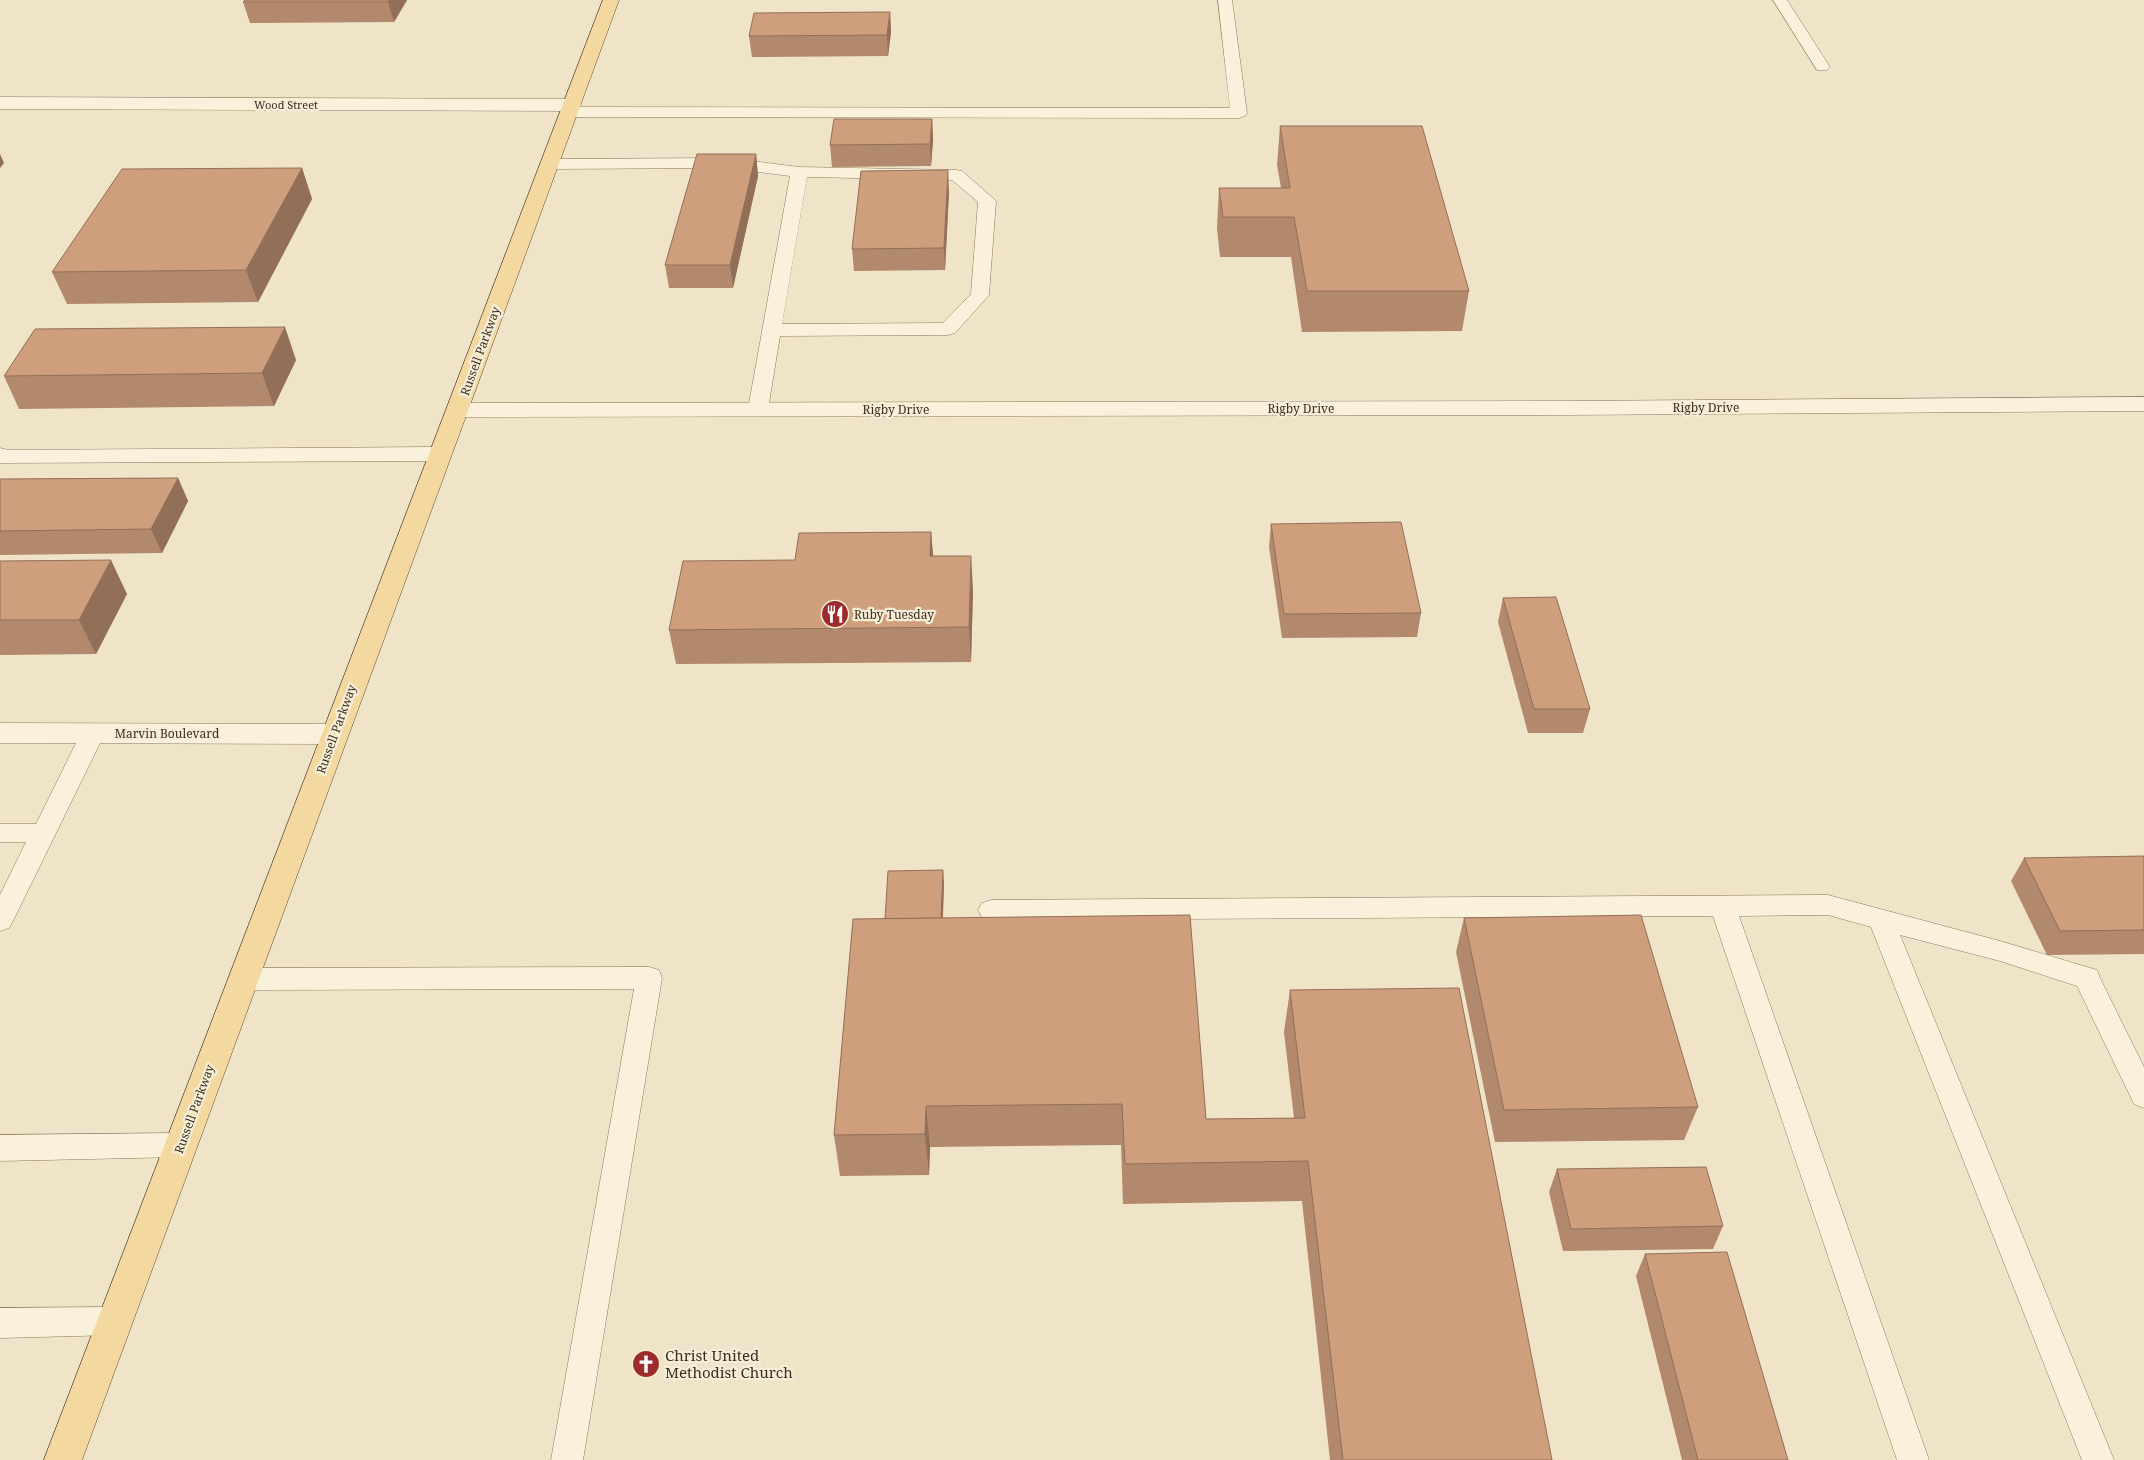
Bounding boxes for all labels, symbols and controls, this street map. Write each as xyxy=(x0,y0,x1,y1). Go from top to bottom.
street label: Wood Street xyxy=(254,97,318,112)
street label: Russell Parkway xyxy=(456,304,504,398)
street label: Rigby Drive xyxy=(1673,399,1739,416)
street label: Rigby Drive xyxy=(1268,400,1334,417)
street label: Rigby Drive xyxy=(863,401,929,418)
restaurant icon: Ruby Tuesday xyxy=(820,599,850,629)
place label: Ruby Tuesday xyxy=(854,606,934,623)
street label: Russell Parkway xyxy=(312,682,360,776)
street label: Marvin Boulevard xyxy=(115,725,220,742)
street label: Russell Parkway xyxy=(170,1062,218,1156)
place label: Christ United Methodist Church xyxy=(665,1345,793,1382)
church icon: Christ United Methodist Church xyxy=(631,1349,661,1379)

